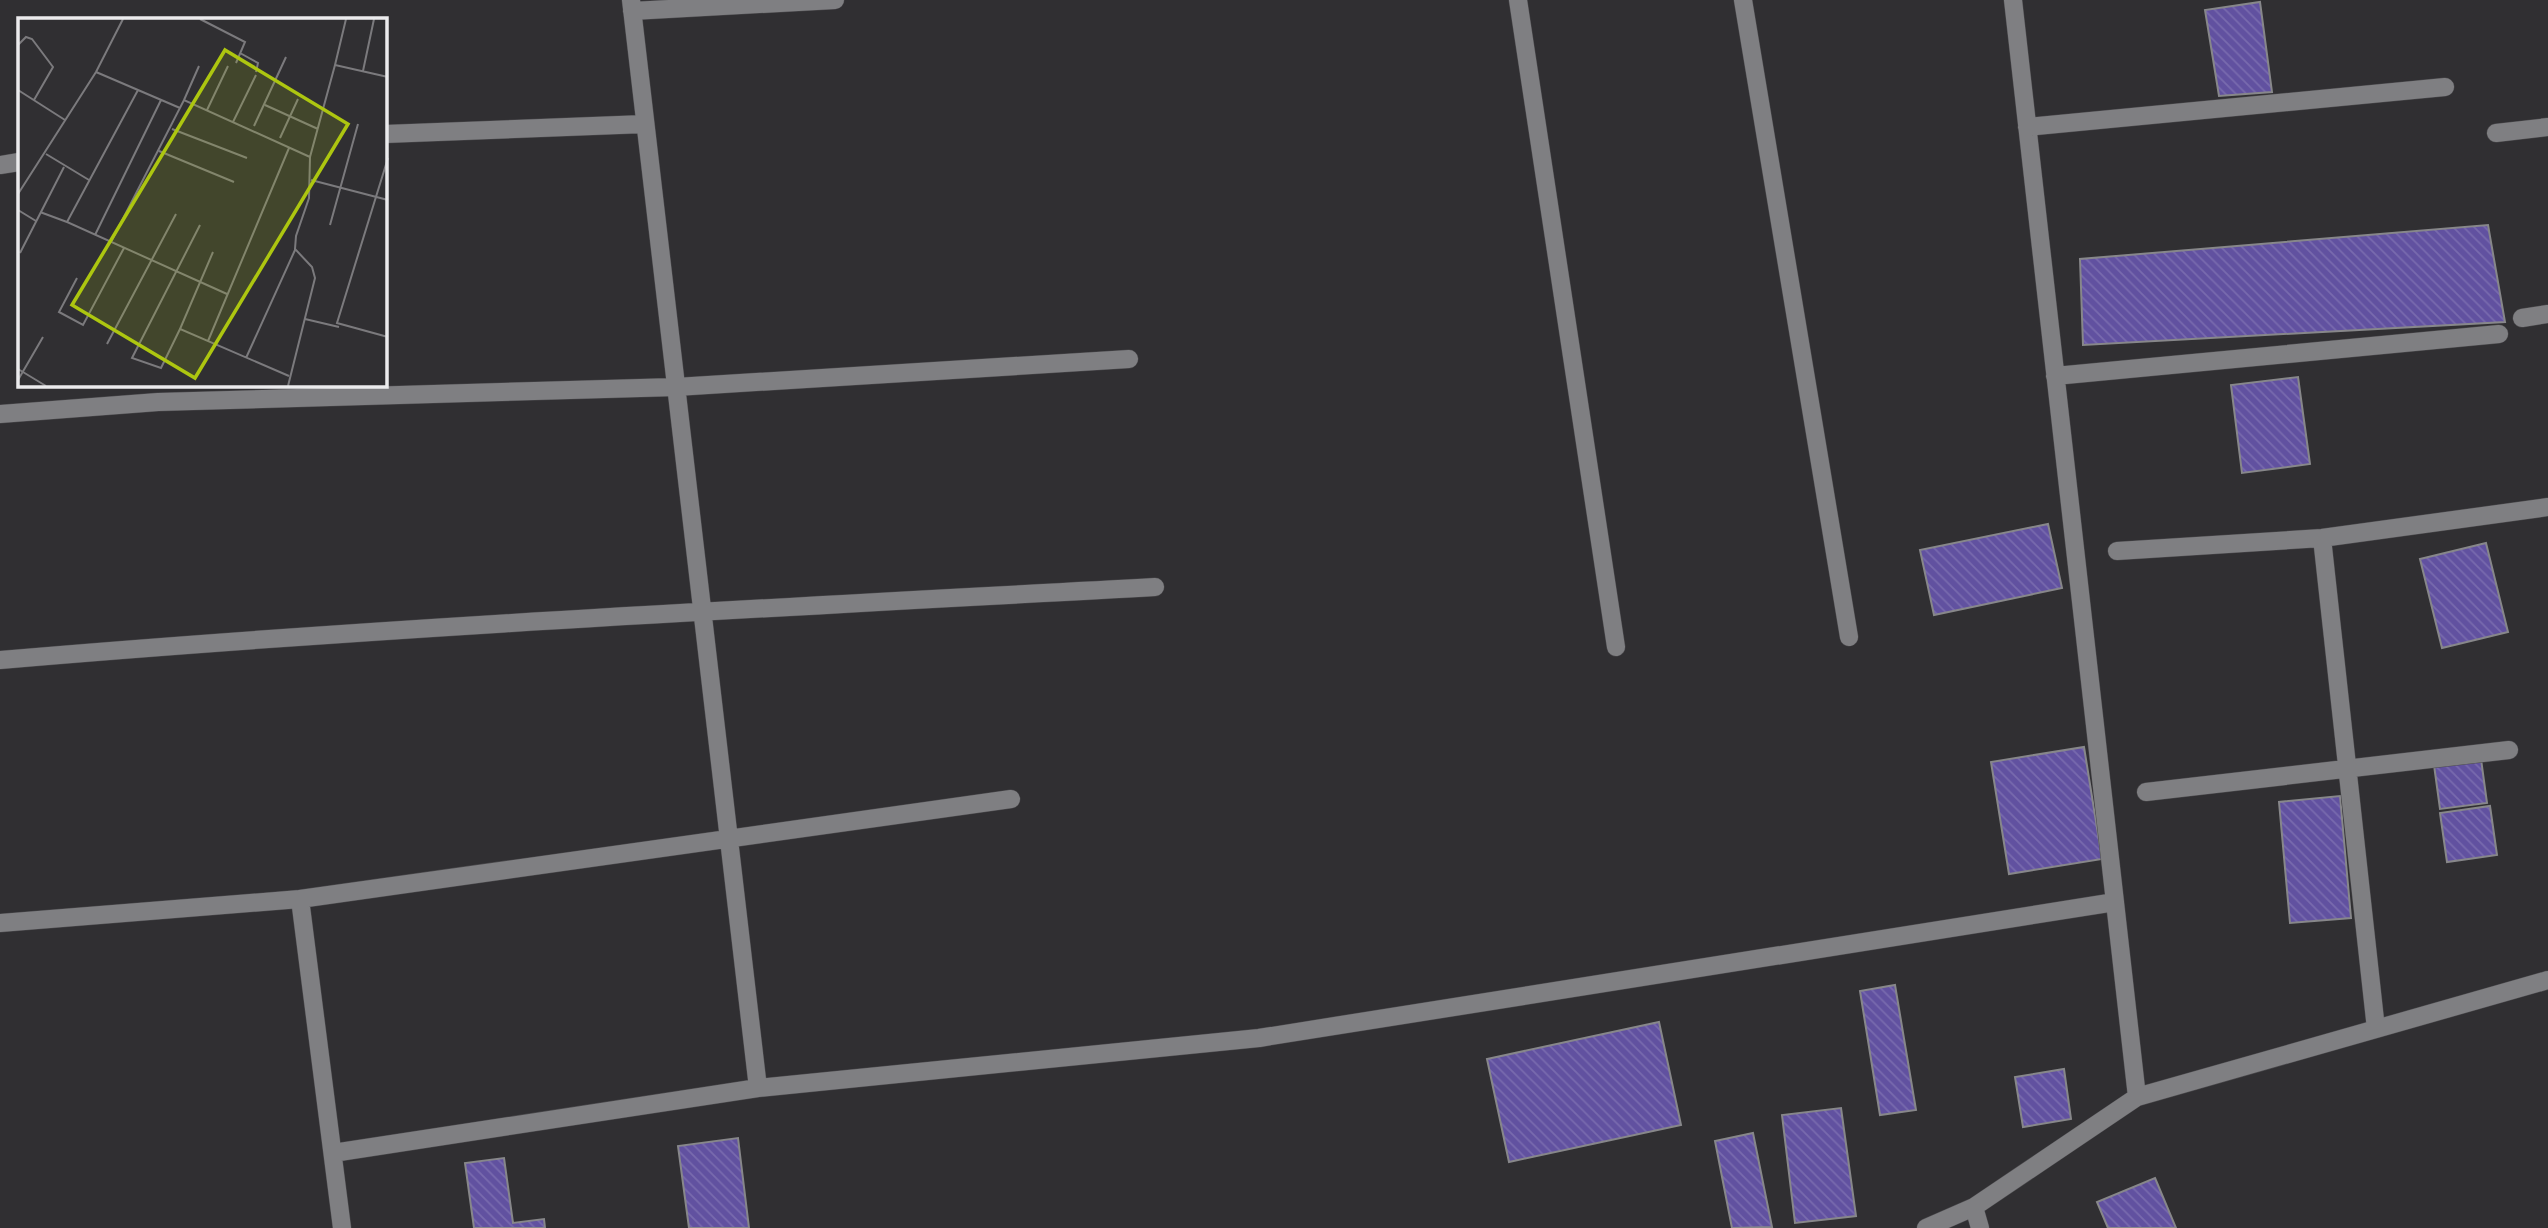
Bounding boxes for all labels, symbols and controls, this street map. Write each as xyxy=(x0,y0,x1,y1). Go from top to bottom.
inset map xyxy=(18,18,387,387)

